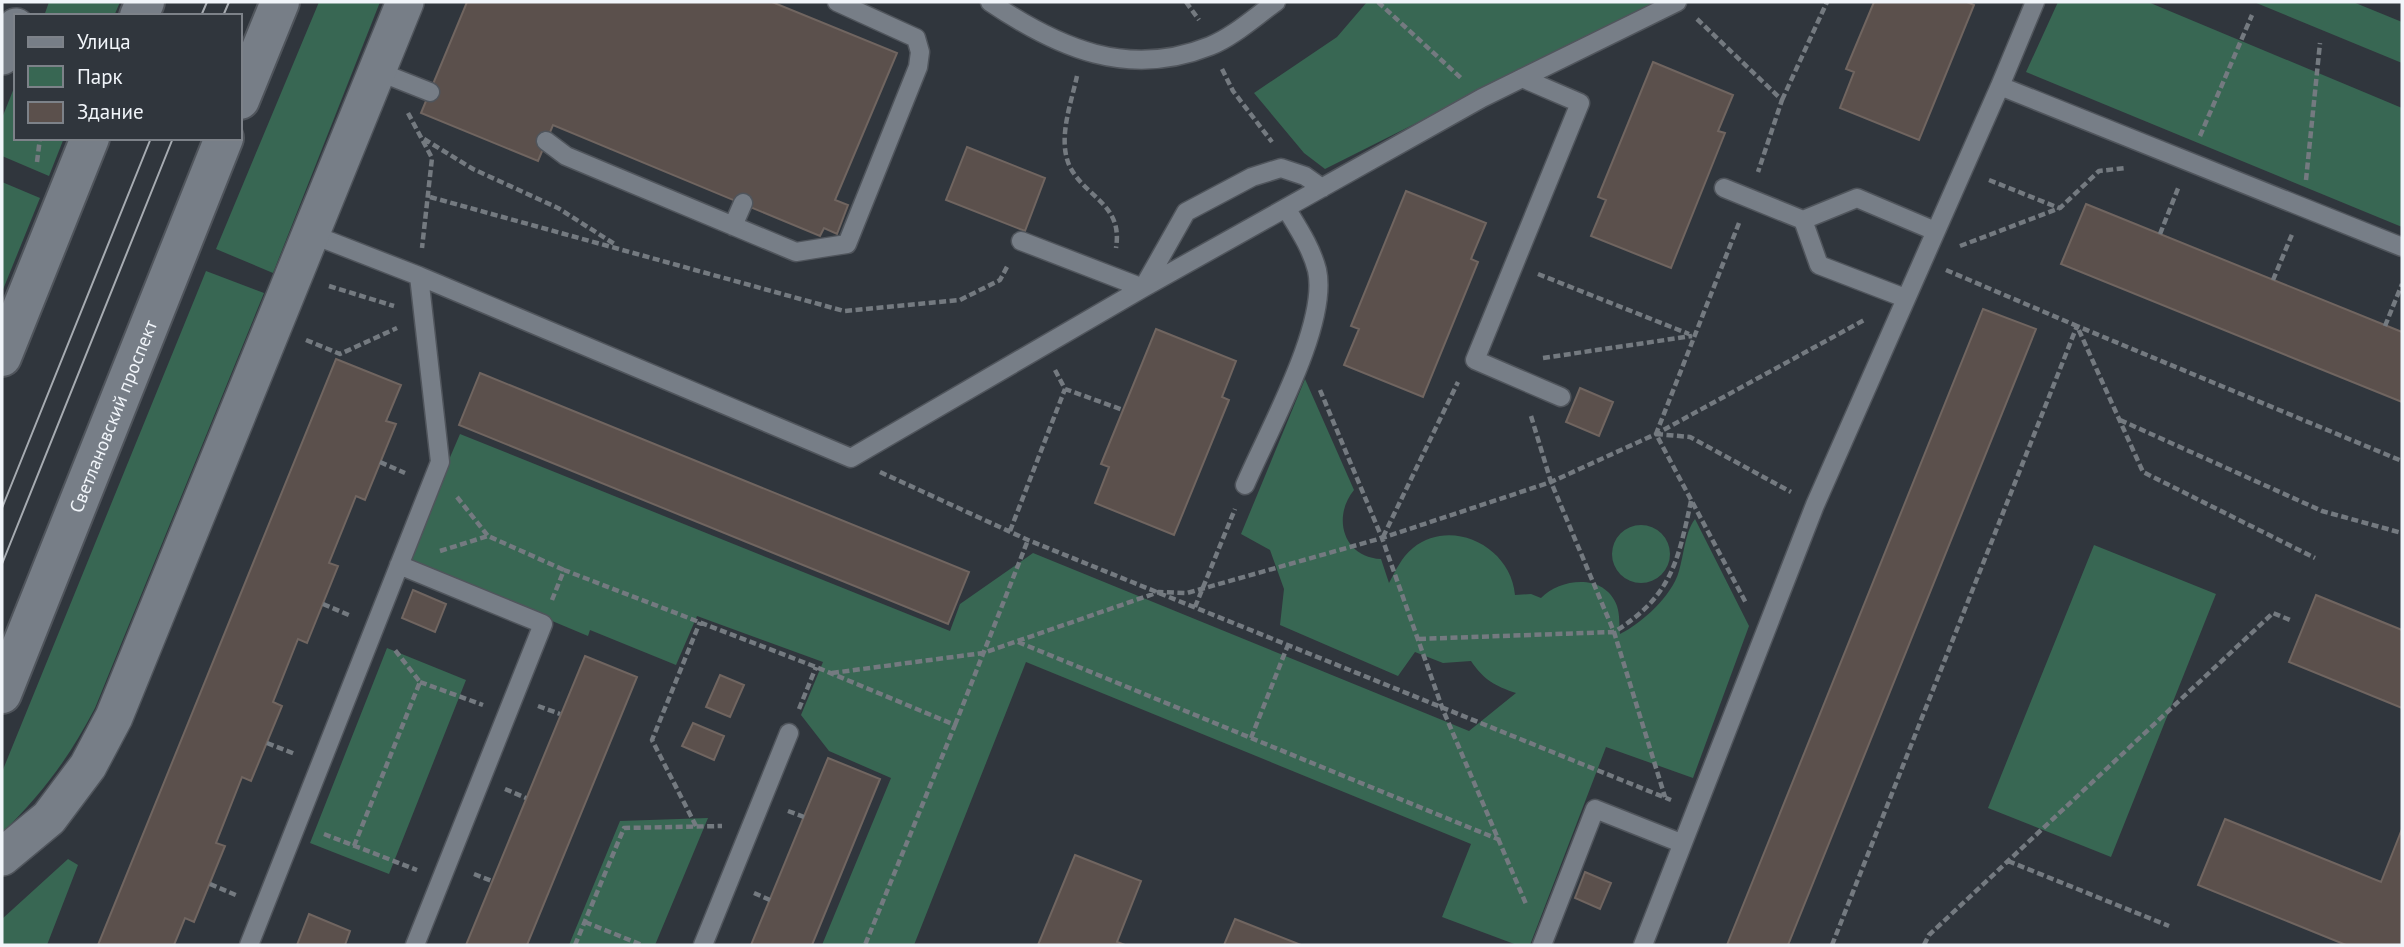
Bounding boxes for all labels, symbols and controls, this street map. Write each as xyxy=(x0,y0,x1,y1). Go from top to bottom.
legend xyxy=(14,14,242,140)
text: Улица xyxy=(77,28,131,55)
text: Парк xyxy=(77,63,123,90)
text: Здание xyxy=(77,98,144,125)
street label: Светлановский проспект xyxy=(64,316,162,516)

